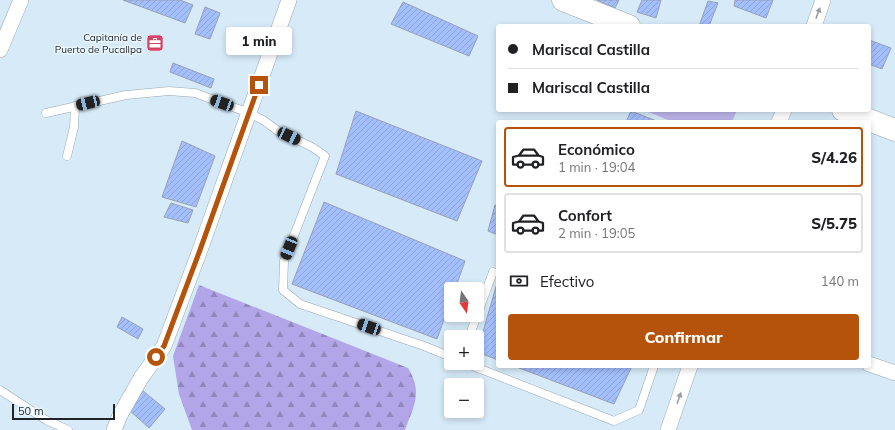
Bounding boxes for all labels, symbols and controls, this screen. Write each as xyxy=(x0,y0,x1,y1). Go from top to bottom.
one-way arrow xyxy=(816,7,822,19)
callout: 1 min xyxy=(226,27,292,55)
place label: Capitanía de Puerto de Pucallpa xyxy=(55,31,142,56)
office icon: Capitanía de Puerto de Pucallpa xyxy=(145,33,165,53)
text: 1 min xyxy=(242,33,276,49)
text: Mariscal Castilla xyxy=(532,40,650,59)
route end xyxy=(250,76,268,94)
text: Mariscal Castilla xyxy=(532,78,650,97)
car xyxy=(209,93,235,113)
car xyxy=(75,94,101,112)
car xyxy=(276,125,302,147)
icon: car xyxy=(510,139,546,175)
text: Económico xyxy=(558,140,635,159)
text: S/4.26 xyxy=(811,148,857,167)
text: 1 min · 19:04 xyxy=(558,159,635,175)
icon: car xyxy=(510,205,546,241)
text: Confort xyxy=(558,206,612,225)
text: S/5.75 xyxy=(811,214,857,233)
text: 2 min · 19:05 xyxy=(558,225,635,241)
car xyxy=(279,235,299,261)
icon: cash xyxy=(508,270,530,292)
text: Efectivo xyxy=(540,272,594,291)
text: 140 m xyxy=(821,273,859,289)
north arrow xyxy=(444,282,484,322)
map controls xyxy=(444,282,484,418)
button: Confirmar xyxy=(508,314,859,360)
car xyxy=(356,317,382,337)
button: + xyxy=(444,330,484,370)
route start xyxy=(147,348,165,366)
button: − xyxy=(444,378,484,418)
one-way arrow xyxy=(676,392,682,404)
scale bar xyxy=(12,402,115,421)
text: 50 m xyxy=(18,404,44,418)

